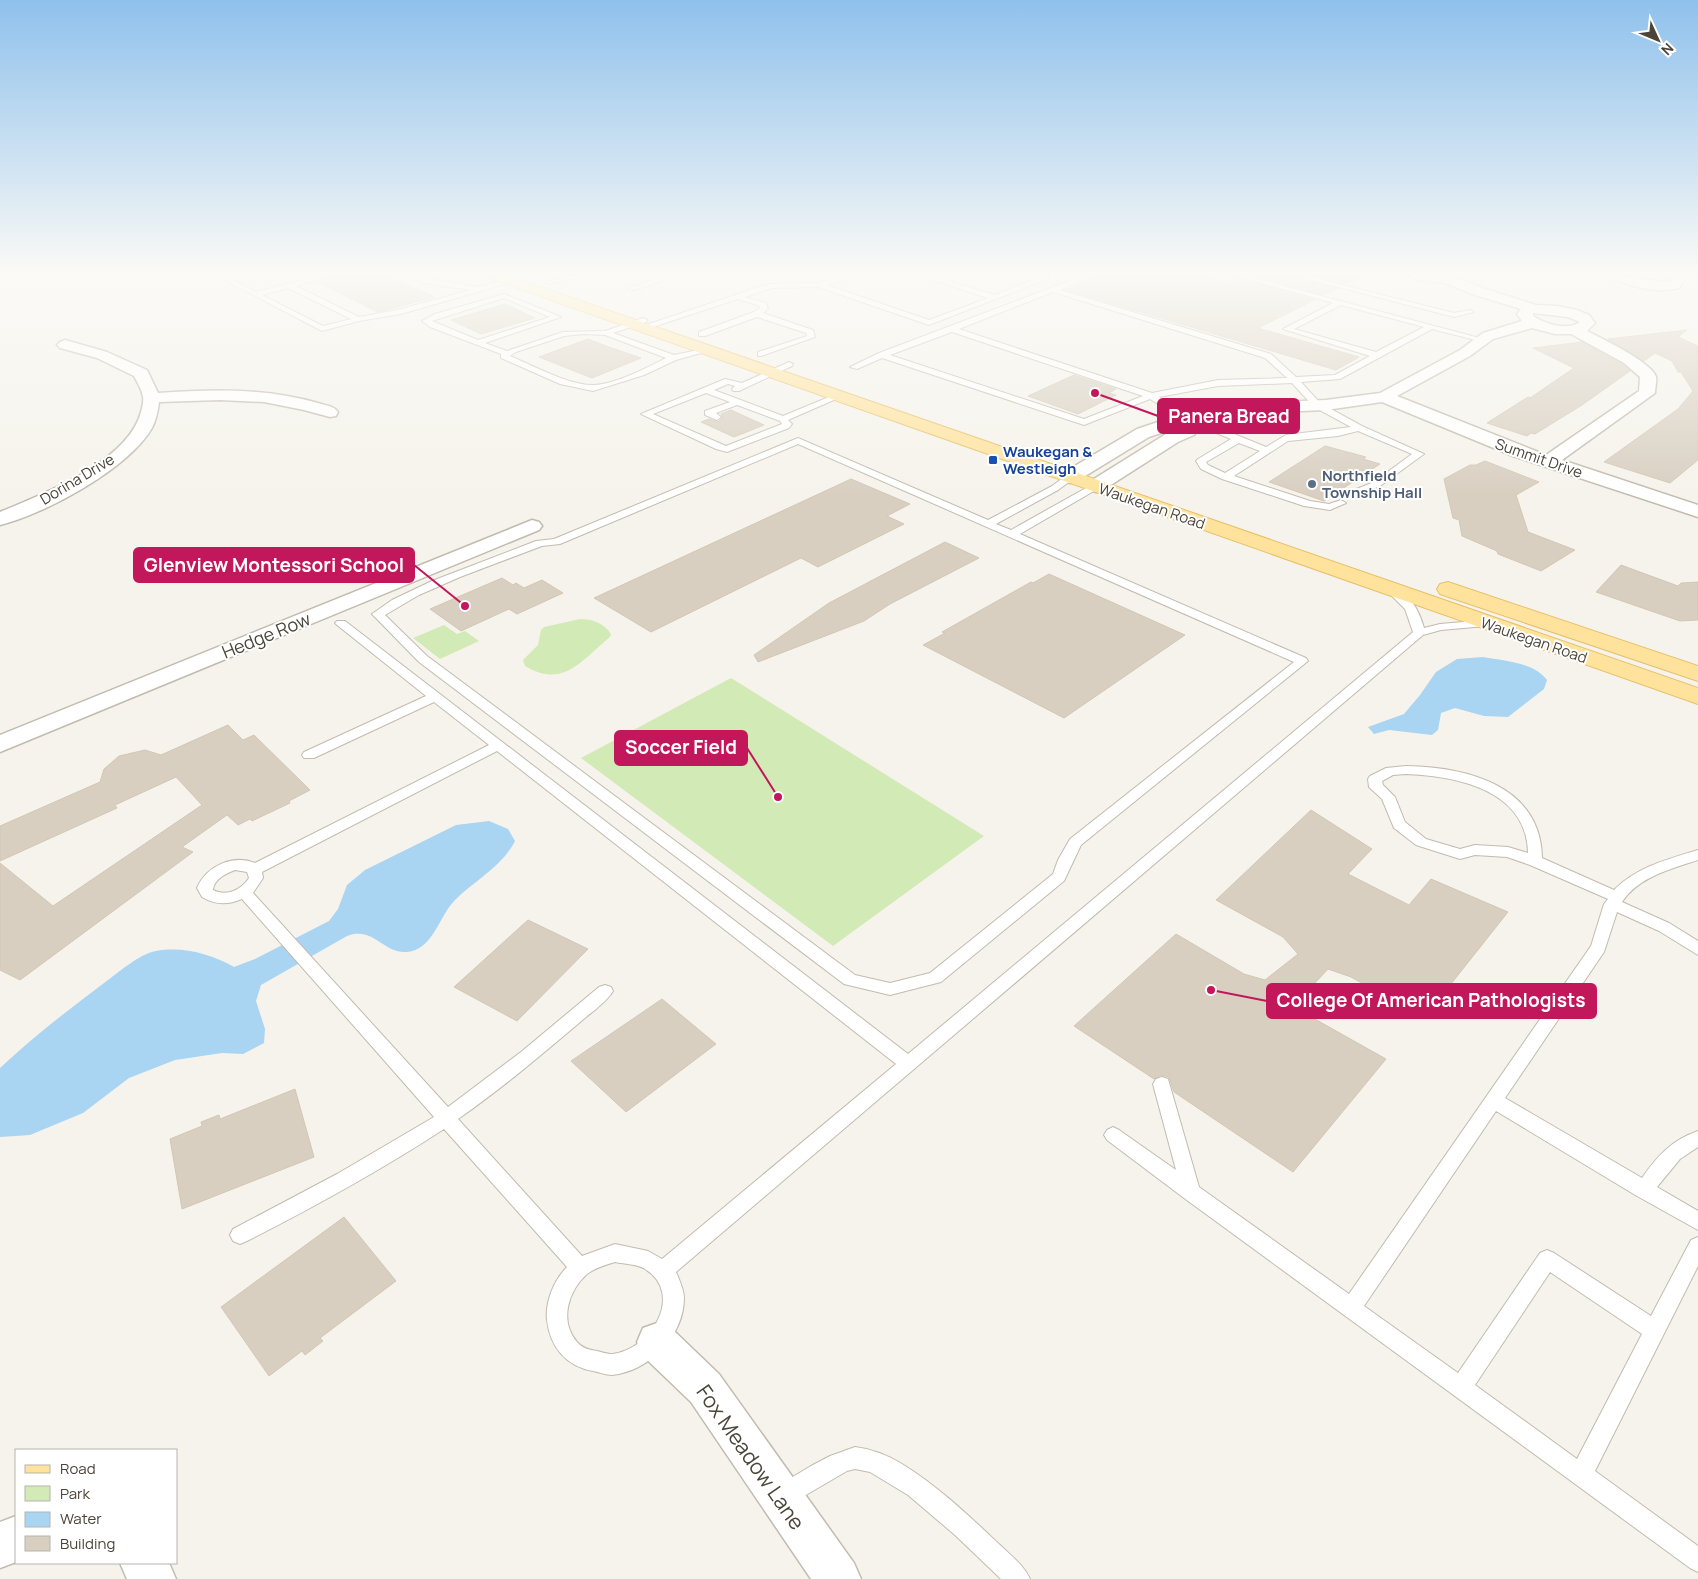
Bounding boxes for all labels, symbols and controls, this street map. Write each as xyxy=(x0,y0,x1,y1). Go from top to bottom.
north arrow xyxy=(1633,15,1683,65)
text: N xyxy=(1657,39,1678,60)
callout: Panera Bread xyxy=(1158,399,1299,433)
text: Panera Bread xyxy=(1168,403,1290,429)
street label: Summit Drive xyxy=(1492,433,1586,483)
place label: Waukegan & Westleigh xyxy=(1003,441,1092,479)
street label: Dorina Drive xyxy=(36,448,118,509)
marker: Waukegan & Westleigh xyxy=(987,454,999,466)
place label: Northfield Township Hall xyxy=(1322,465,1422,503)
street label: Waukegan Road xyxy=(1096,478,1208,534)
marker: Northfield Township Hall xyxy=(1306,478,1318,490)
callout: Glenview Montessori School xyxy=(134,548,414,582)
text: Glenview Montessori School xyxy=(144,552,404,578)
street label: Hedge Row xyxy=(218,606,314,664)
street label: Waukegan Road xyxy=(1478,612,1590,668)
callout: Soccer Field xyxy=(615,731,747,765)
text: Soccer Field xyxy=(625,734,737,760)
callout: College Of American Pathologists xyxy=(1267,984,1596,1018)
text: College Of American Pathologists xyxy=(1276,987,1586,1013)
street label: Fox Meadow Lane xyxy=(691,1379,811,1535)
legend xyxy=(15,1449,178,1564)
text: Road xyxy=(60,1458,96,1479)
text: Park xyxy=(60,1483,90,1504)
text: Water xyxy=(60,1508,102,1529)
text: Building xyxy=(60,1533,115,1554)

